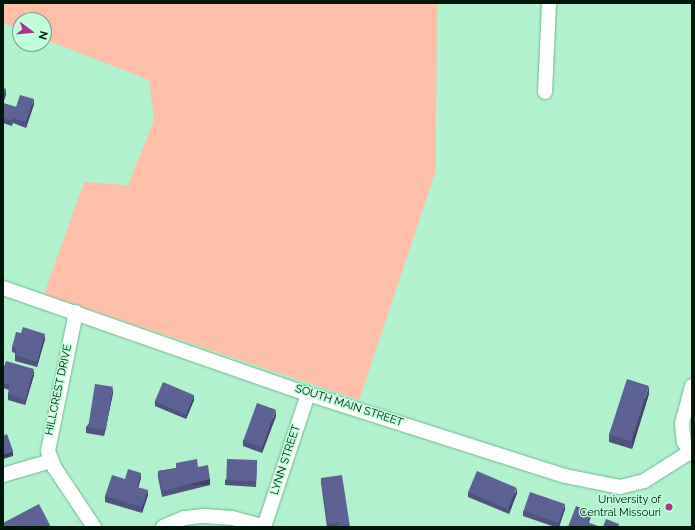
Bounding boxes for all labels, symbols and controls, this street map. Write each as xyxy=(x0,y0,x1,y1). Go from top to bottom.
north arrow xyxy=(12,12,52,52)
text: N xyxy=(36,29,50,41)
street label: HILLCREST DRIVE xyxy=(43,343,75,437)
street label: SOUTH MAIN STREET xyxy=(293,382,405,430)
street label: LYNN STREET xyxy=(268,423,304,497)
place label: University of Central Missouri xyxy=(579,494,661,520)
marker: University of Central Missouri xyxy=(664,502,674,512)

